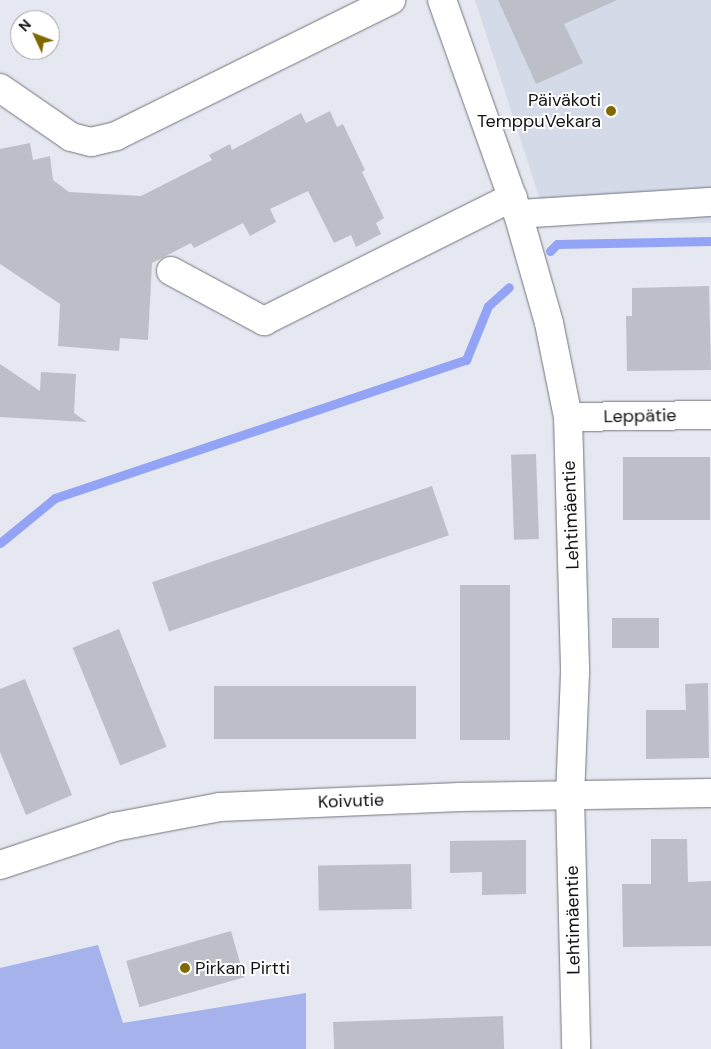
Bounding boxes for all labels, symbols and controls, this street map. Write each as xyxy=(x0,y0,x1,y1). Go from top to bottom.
north arrow xyxy=(10,10,60,60)
text: N xyxy=(15,16,35,35)
place label: Päiväkoti TemppuVekara xyxy=(477,90,601,132)
marker: Päiväkoti TemppuVekara xyxy=(605,105,617,117)
street label: Leppätie xyxy=(603,405,677,427)
street label: Lehtimäentie xyxy=(558,460,584,570)
street label: Koivutie xyxy=(317,789,385,813)
street label: Lehtimäentie xyxy=(561,865,585,975)
place label: Pirkan Pirtti xyxy=(195,957,290,979)
marker: Pirkan Pirtti xyxy=(179,962,191,974)

